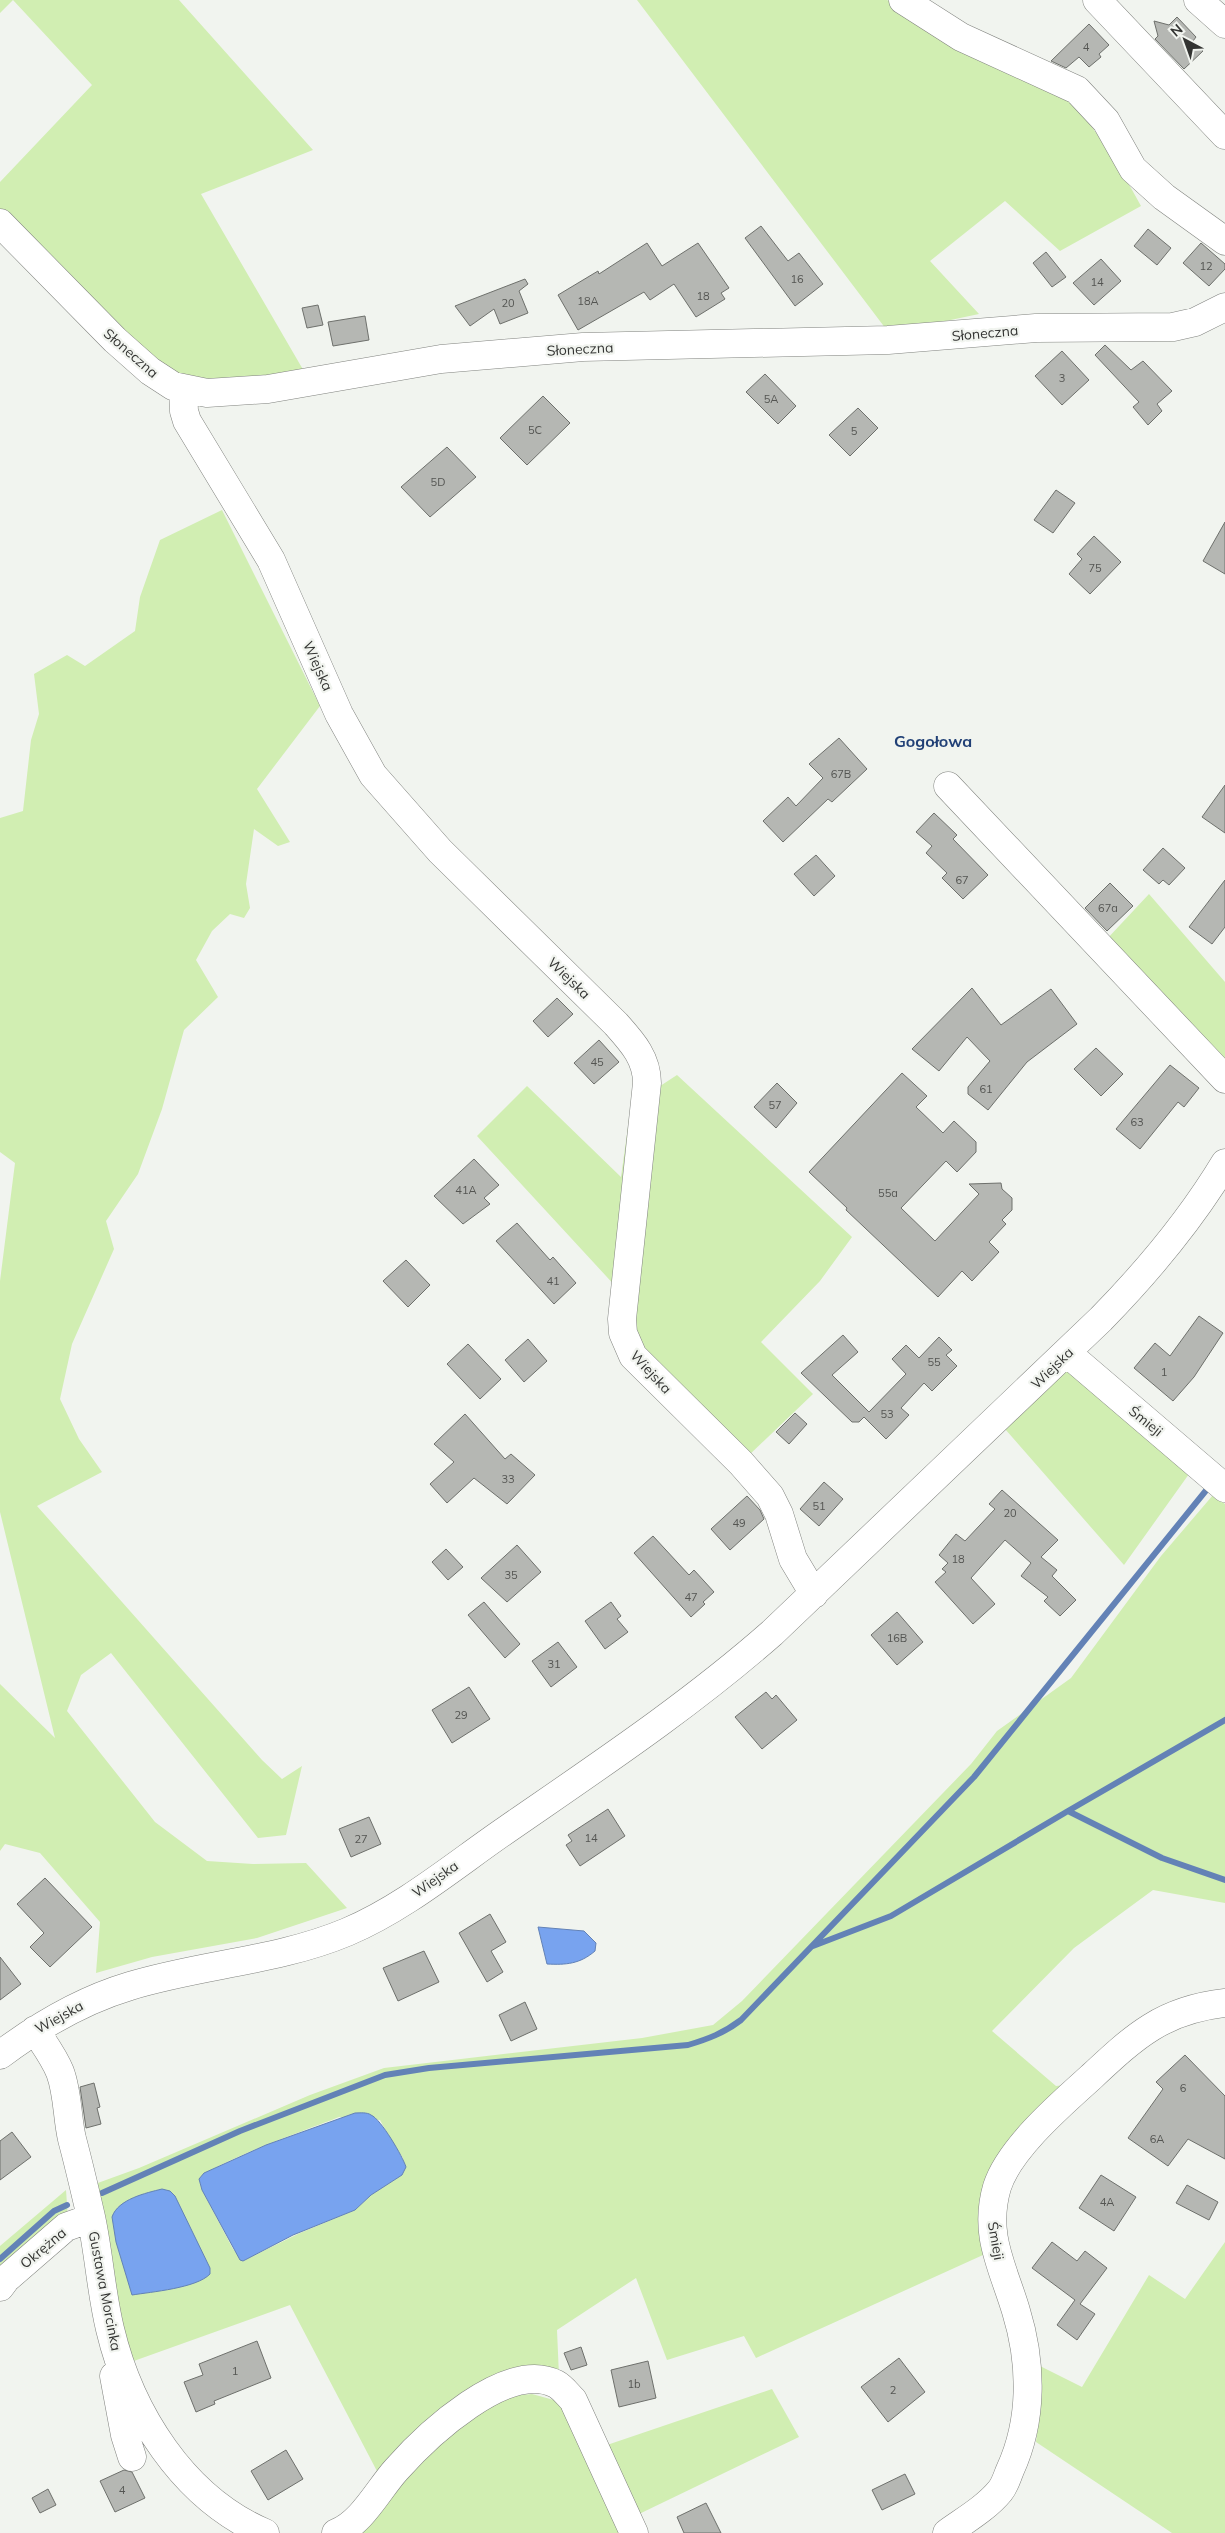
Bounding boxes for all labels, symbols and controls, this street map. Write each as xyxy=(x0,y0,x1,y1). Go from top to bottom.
north arrow xyxy=(1160,15,1210,65)
text: N xyxy=(1167,20,1186,40)
house number: 4 xyxy=(1083,40,1090,54)
house number: 12 xyxy=(1199,259,1213,273)
house number: 16 xyxy=(790,272,804,286)
house number: 14 xyxy=(1090,275,1104,289)
house number: 18 xyxy=(696,289,710,303)
house number: 18A xyxy=(577,294,599,308)
house number: 20 xyxy=(501,296,515,310)
street label: Słoneczna xyxy=(951,321,1019,345)
street label: Słoneczna xyxy=(100,324,162,382)
street label: Słoneczna xyxy=(546,338,614,360)
house number: 3 xyxy=(1059,371,1065,385)
house number: 5A xyxy=(764,392,778,406)
house number: 5C xyxy=(528,423,542,437)
house number: 5 xyxy=(851,424,858,438)
house number: 5D xyxy=(431,475,445,489)
house number: 75 xyxy=(1088,561,1102,575)
street label: Wiejska xyxy=(299,638,337,694)
district label: Gogołowa xyxy=(894,731,972,751)
house number: 67B xyxy=(831,767,851,781)
house number: 67 xyxy=(955,873,969,887)
house number: 67a xyxy=(1098,901,1118,915)
street label: Wiejska xyxy=(544,953,594,1003)
house number: 45 xyxy=(590,1055,604,1069)
house number: 61 xyxy=(979,1082,993,1096)
house number: 57 xyxy=(768,1098,782,1112)
house number: 63 xyxy=(1130,1115,1144,1129)
house number: 41A xyxy=(455,1183,477,1197)
house number: 55a xyxy=(878,1186,898,1200)
house number: 41 xyxy=(546,1274,560,1288)
street label: Wiejska xyxy=(1027,1343,1077,1393)
street label: Wiejska xyxy=(627,1347,675,1397)
house number: 55 xyxy=(927,1355,941,1369)
house number: 1 xyxy=(1161,1365,1167,1379)
street label: Śmieji xyxy=(1125,1402,1167,1440)
house number: 53 xyxy=(880,1407,894,1421)
house number: 33 xyxy=(501,1472,515,1486)
house number: 51 xyxy=(812,1499,826,1513)
house number: 20 xyxy=(1003,1506,1017,1520)
house number: 49 xyxy=(732,1516,746,1530)
house number: 18 xyxy=(951,1552,965,1566)
house number: 35 xyxy=(504,1568,518,1582)
house number: 47 xyxy=(684,1590,698,1604)
house number: 16B xyxy=(887,1631,907,1645)
house number: 31 xyxy=(547,1657,561,1671)
house number: 29 xyxy=(454,1708,468,1722)
house number: 14 xyxy=(584,1831,598,1845)
house number: 27 xyxy=(354,1832,368,1846)
street label: Wiejska xyxy=(408,1857,462,1901)
street label: Wiejska xyxy=(32,1996,86,2038)
house number: 6 xyxy=(1180,2081,1187,2095)
house number: 6A xyxy=(1150,2132,1164,2146)
house number: 4A xyxy=(1100,2195,1114,2209)
street label: Śmieji xyxy=(984,2220,1008,2262)
street label: Okrężna xyxy=(16,2224,70,2272)
street label: Gustawa Morcinka xyxy=(85,2230,125,2352)
house number: 1 xyxy=(232,2364,238,2378)
house number: 1b xyxy=(627,2377,641,2391)
house number: 2 xyxy=(890,2383,897,2397)
house number: 4 xyxy=(119,2483,126,2497)

